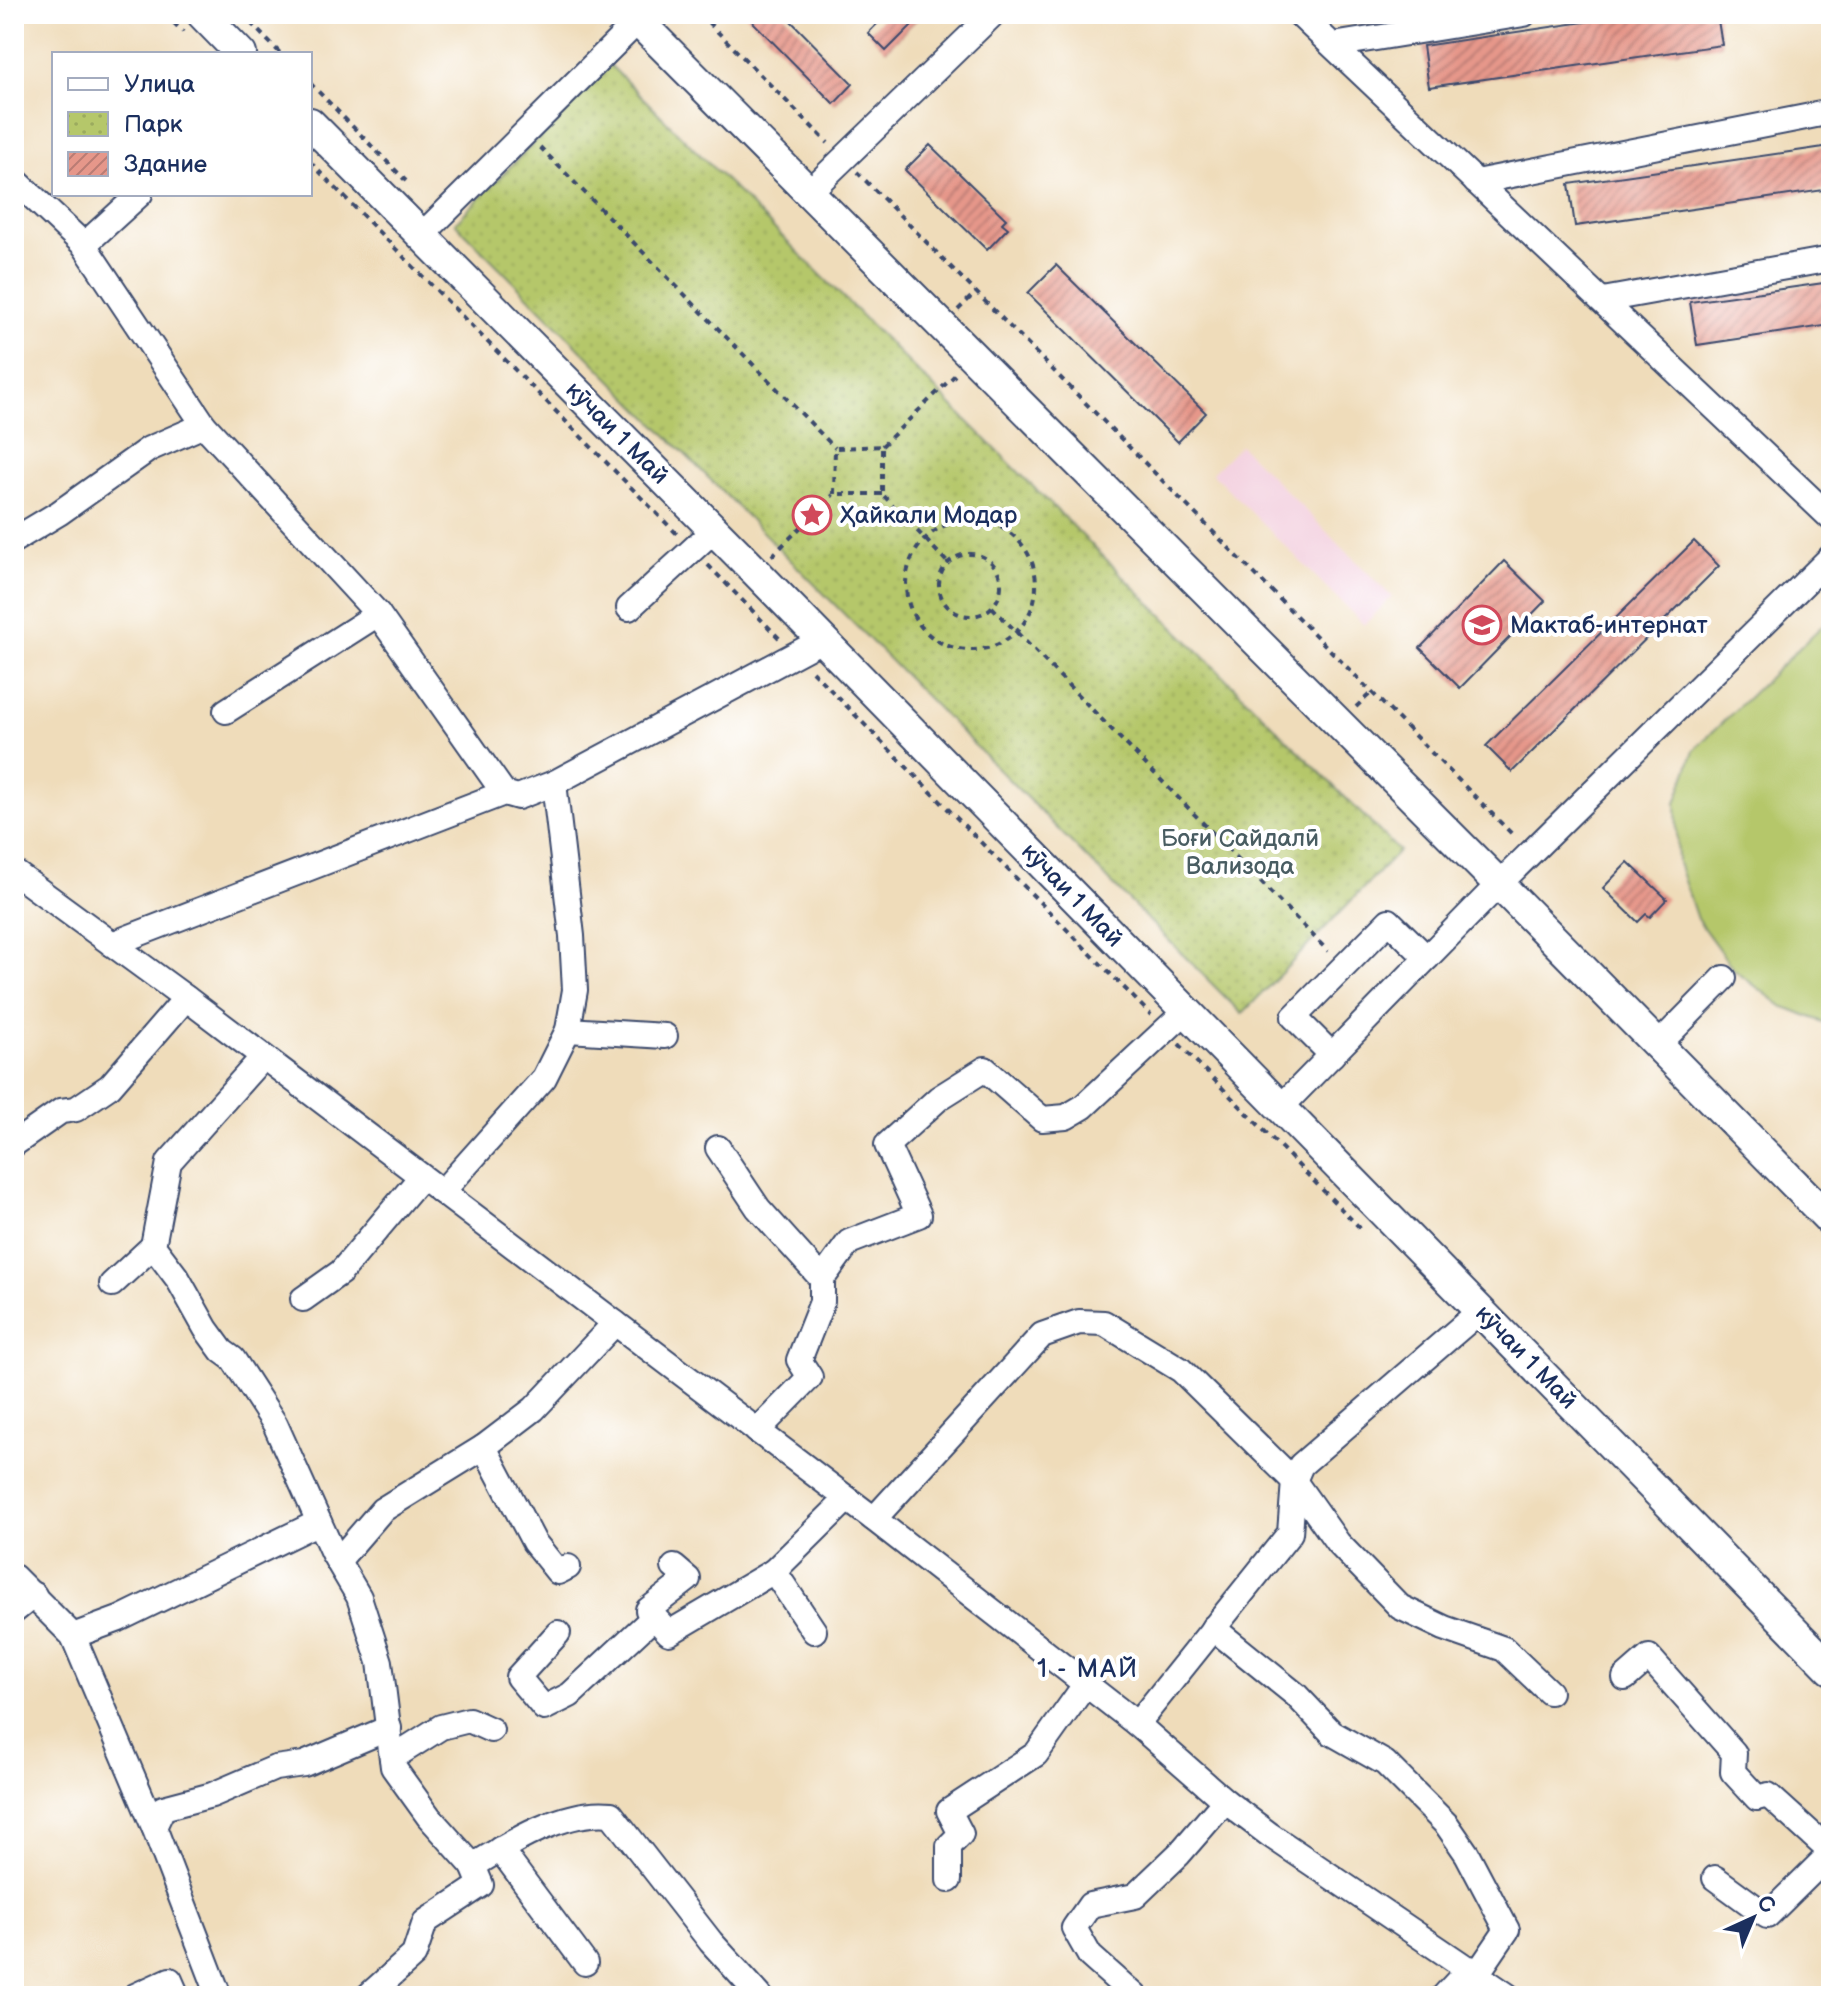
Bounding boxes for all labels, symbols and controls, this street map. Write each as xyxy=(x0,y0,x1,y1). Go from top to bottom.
legend xyxy=(52,52,312,196)
text: Улица xyxy=(124,70,195,99)
text: Парк xyxy=(124,110,183,139)
text: Здание xyxy=(124,150,207,179)
street label: кӯчаи 1 Май xyxy=(559,375,675,491)
place icon: Ҳайкали Модар xyxy=(791,494,833,536)
place label: Ҳайкали Модар xyxy=(840,501,1018,530)
school or university icon: Мактаб-интернат xyxy=(1461,604,1503,646)
place label: Мактаб-интернат xyxy=(1510,611,1708,640)
park label: Боғи Сайдалӣ Вализода xyxy=(1161,824,1319,881)
street label: кӯчаи 1 Май xyxy=(1015,837,1129,953)
street label: кӯчаи 1 Май xyxy=(1469,1299,1583,1415)
district label: 1 - МАЙ xyxy=(1037,1654,1139,1685)
north arrow xyxy=(1713,1878,1793,1958)
text: С xyxy=(1751,1890,1781,1920)

